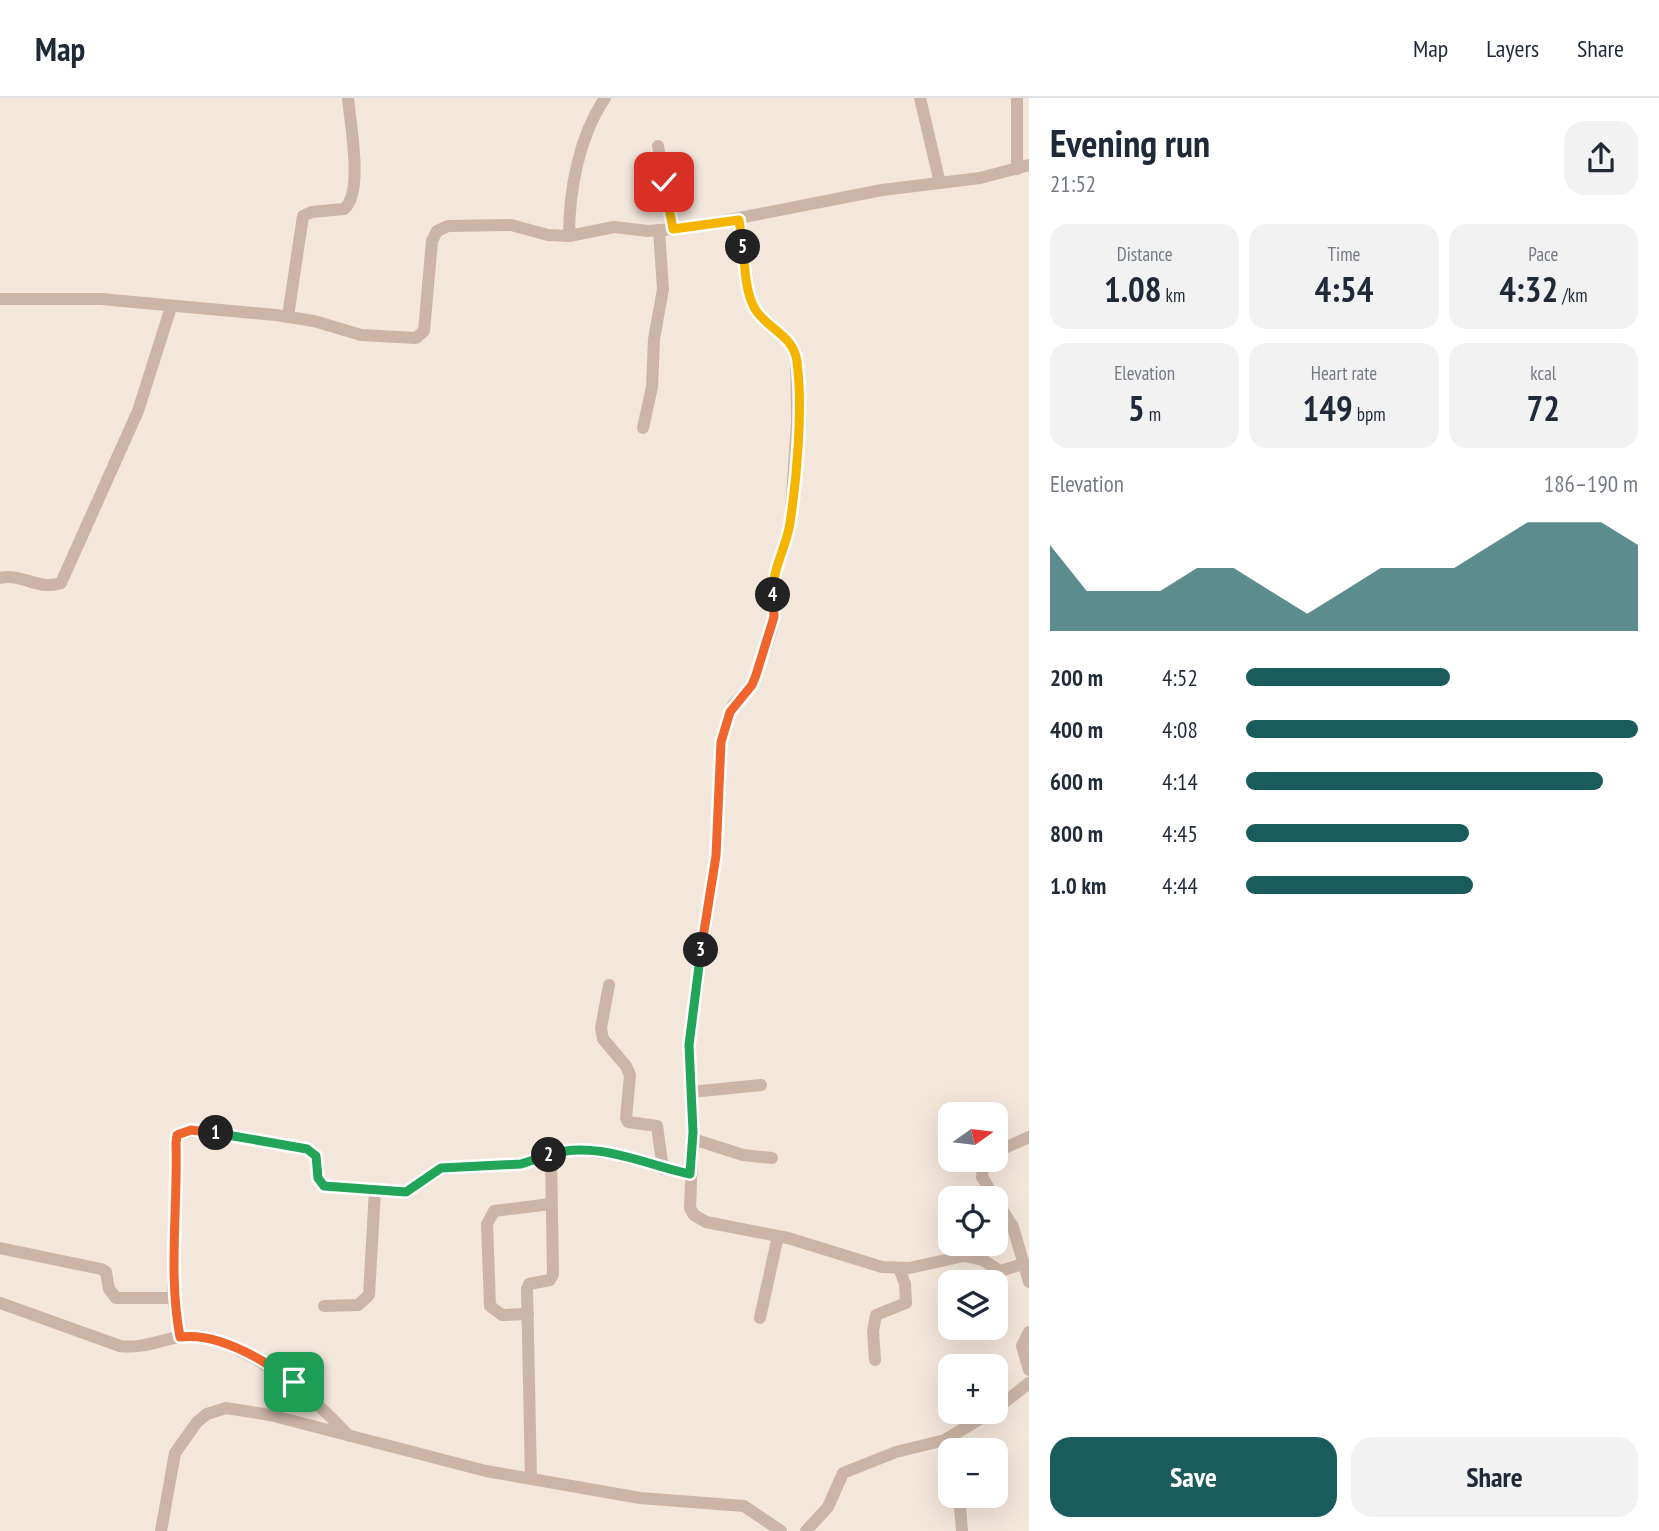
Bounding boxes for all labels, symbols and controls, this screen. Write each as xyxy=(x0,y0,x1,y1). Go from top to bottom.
text: Map xyxy=(35,27,85,70)
text: Map xyxy=(1413,33,1448,64)
text: Layers xyxy=(1486,33,1539,64)
text: Share xyxy=(1577,33,1624,64)
text: Evening run xyxy=(1050,118,1210,167)
button: share xyxy=(1564,121,1638,195)
pin xyxy=(634,152,694,212)
icon: check xyxy=(645,163,683,201)
text: 21:52 xyxy=(1050,169,1096,198)
pin: 5 xyxy=(726,230,760,264)
text: 5 xyxy=(738,234,747,258)
text: Distance xyxy=(1117,242,1173,266)
text: Time xyxy=(1328,242,1360,266)
text: Pace xyxy=(1528,242,1558,266)
text: 1.08 xyxy=(1104,266,1162,312)
text: 4:54 xyxy=(1315,266,1373,312)
text: 4:32 xyxy=(1499,266,1558,312)
text: km xyxy=(1162,283,1185,307)
text: /km xyxy=(1558,283,1588,307)
text: Elevation xyxy=(1114,361,1175,385)
text: Heart rate xyxy=(1311,361,1377,385)
text: kcal xyxy=(1530,361,1556,385)
text: 5 xyxy=(1128,385,1145,431)
text: 149 xyxy=(1302,385,1353,431)
text: 72 xyxy=(1527,385,1560,431)
text: m xyxy=(1145,402,1161,426)
text: bpm xyxy=(1353,402,1386,426)
text: Elevation xyxy=(1050,469,1124,498)
text: 186–190 m xyxy=(1544,469,1638,498)
pin: 4 xyxy=(756,578,790,612)
text: 4 xyxy=(768,582,777,606)
text: 200 m xyxy=(1050,663,1103,692)
text: 4:52 xyxy=(1162,663,1198,692)
text: 400 m xyxy=(1050,715,1103,744)
text: 4:08 xyxy=(1162,715,1198,744)
text: 600 m xyxy=(1050,767,1103,796)
text: 4:14 xyxy=(1162,767,1198,796)
text: 800 m xyxy=(1050,819,1103,848)
text: 4:45 xyxy=(1162,819,1198,848)
text: 1.0 km xyxy=(1050,871,1106,900)
text: 4:44 xyxy=(1162,871,1198,900)
pin: 3 xyxy=(684,932,718,968)
text: 3 xyxy=(696,937,705,961)
north arrow xyxy=(938,1102,1008,1172)
map controls xyxy=(938,1102,1008,1508)
pin: 1 xyxy=(198,1116,234,1150)
text: 1 xyxy=(211,1120,220,1144)
pin: 2 xyxy=(532,1138,566,1172)
text: 2 xyxy=(544,1142,553,1166)
button: locate xyxy=(938,1186,1008,1256)
button: layers xyxy=(938,1270,1008,1340)
pin xyxy=(264,1352,324,1412)
button: + xyxy=(938,1354,1008,1424)
icon: arrive xyxy=(275,1363,313,1401)
button: Save xyxy=(1050,1437,1337,1517)
button: Share xyxy=(1351,1437,1638,1517)
button: − xyxy=(938,1438,1008,1508)

